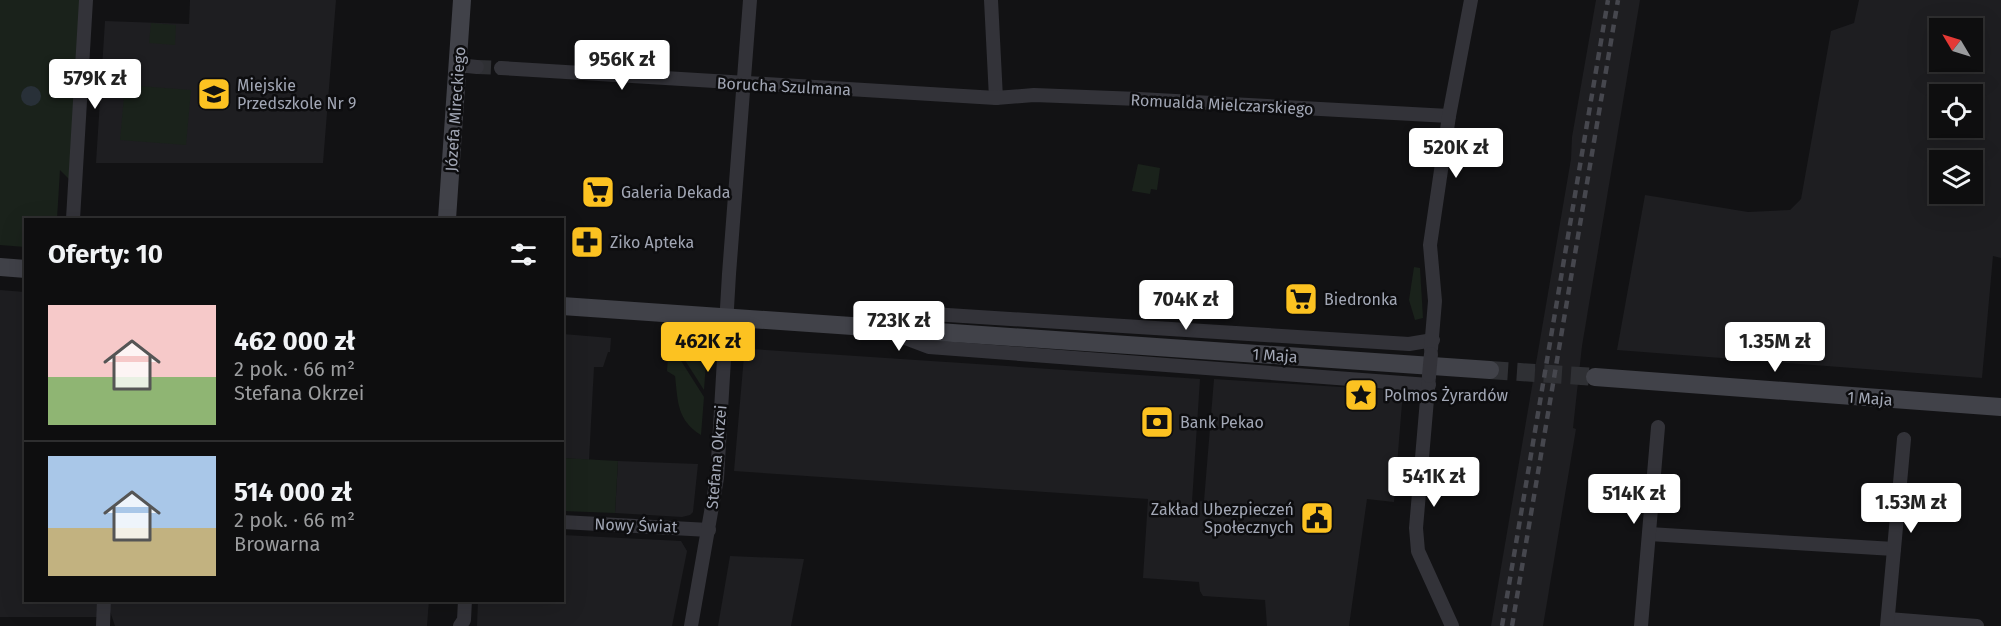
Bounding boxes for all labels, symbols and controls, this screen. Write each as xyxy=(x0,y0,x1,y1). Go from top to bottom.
north arrow xyxy=(1929,18,1983,72)
map controls xyxy=(1929,18,1983,204)
pin: 956K zł xyxy=(567,40,677,91)
street label: Józefa Mireckiego xyxy=(442,46,469,172)
text: 956K zł xyxy=(589,47,655,71)
pin: 579K zł xyxy=(40,59,150,110)
text: 579K zł xyxy=(63,66,127,90)
street label: Borucha Szulmana xyxy=(716,73,852,100)
school or university icon: Miejskie Przedszkole Nr 9 xyxy=(196,76,232,112)
place label: Miejskie Przedszkole Nr 9 xyxy=(237,76,356,113)
button: locate xyxy=(1929,84,1983,138)
street label: Romualda Mielczarskiego xyxy=(1130,90,1314,119)
pin: 520K zł xyxy=(1401,128,1511,179)
text: 520K zł xyxy=(1423,135,1489,159)
button: layers xyxy=(1929,150,1983,204)
supermarket icon: Galeria Dekada xyxy=(580,174,616,210)
place label: Galeria Dekada xyxy=(621,183,731,202)
pharmacy icon: Ziko Apteka xyxy=(569,224,605,260)
place label: Ziko Apteka xyxy=(610,233,694,252)
icon: filters xyxy=(507,238,540,271)
text: Oferty: 10 xyxy=(48,239,163,270)
pin: 704K zł xyxy=(1131,280,1241,331)
supermarket icon: Biedronka xyxy=(1283,281,1319,317)
text: 704K zł xyxy=(1153,287,1219,311)
place label: Biedronka xyxy=(1324,290,1398,309)
pin: 723K zł xyxy=(844,301,954,352)
text: 723K zł xyxy=(867,308,931,332)
pin: 462K zł xyxy=(653,322,763,373)
pin: 1.35M zł xyxy=(1713,322,1837,373)
text: 462 000 zł xyxy=(234,326,355,357)
icon: home xyxy=(96,329,168,401)
text: 462K zł xyxy=(675,329,741,353)
text: 1.35M zł xyxy=(1739,329,1811,353)
street label: 1 Maja xyxy=(1252,344,1298,367)
text: 2 pok. · 66 m² xyxy=(234,357,355,381)
place icon: Polmos Żyrardów xyxy=(1343,377,1379,413)
text: Stefana Okrzei xyxy=(234,381,365,405)
place label: Polmos Żyrardów xyxy=(1384,385,1509,405)
street label: 1 Maja xyxy=(1847,387,1893,410)
street label: Stefana Okrzei xyxy=(702,404,731,510)
bank icon: Bank Pekao xyxy=(1139,404,1175,440)
place label: Bank Pekao xyxy=(1180,413,1264,432)
pin: 541K zł xyxy=(1379,457,1489,508)
text: 541K zł xyxy=(1402,464,1466,488)
pin: 514K zł xyxy=(1579,474,1689,525)
text: 514 000 zł xyxy=(234,477,352,508)
icon: home xyxy=(96,480,168,552)
text: 514K zł xyxy=(1602,481,1666,505)
pin: 1.53M zł xyxy=(1849,483,1973,534)
text: 1.53M zł xyxy=(1875,490,1947,514)
place label: Zakład Ubezpieczeń Społecznych xyxy=(1151,500,1294,537)
public building icon: Zakład Ubezpieczeń Społecznych xyxy=(1299,500,1335,536)
text: 2 pok. · 66 m² xyxy=(234,508,355,532)
street label: Nowy Świat xyxy=(594,514,678,536)
text: Browarna xyxy=(234,532,320,556)

